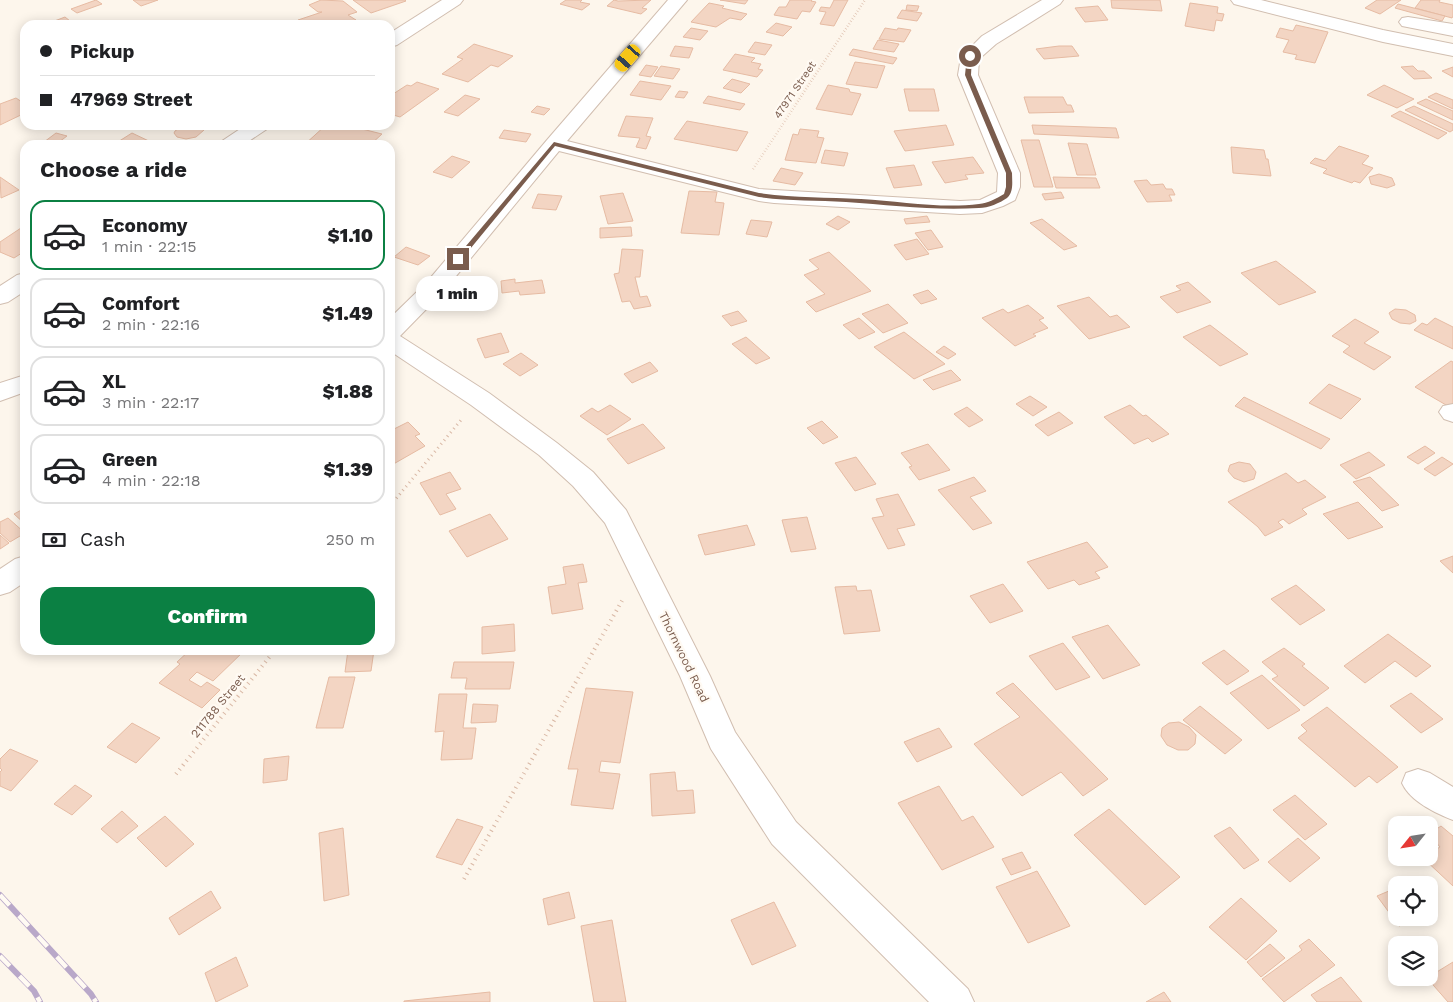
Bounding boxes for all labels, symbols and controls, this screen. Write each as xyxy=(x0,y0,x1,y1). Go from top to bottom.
text: Pickup xyxy=(70,40,134,63)
car xyxy=(612,42,643,74)
route start xyxy=(959,45,981,67)
street label: 47971 Street xyxy=(771,59,819,121)
text: 47969 Street xyxy=(70,88,192,111)
text: Choose a ride xyxy=(40,157,187,182)
icon: car xyxy=(42,213,87,258)
text: Economy xyxy=(102,214,187,237)
text: $1.10 xyxy=(328,224,373,247)
text: 1 min · 22:15 xyxy=(102,237,197,256)
route end xyxy=(447,248,469,270)
callout: 1 min xyxy=(417,276,499,312)
text: 1 min xyxy=(436,284,478,303)
icon: car xyxy=(42,291,87,336)
text: Comfort xyxy=(102,292,180,315)
text: $1.49 xyxy=(322,302,373,325)
text: 2 min · 22:16 xyxy=(102,315,200,334)
icon: car xyxy=(42,369,87,414)
text: XL xyxy=(102,370,126,393)
text: $1.88 xyxy=(323,380,373,403)
text: 3 min · 22:17 xyxy=(102,393,199,412)
icon: car xyxy=(42,447,87,492)
text: Green xyxy=(102,448,158,471)
text: $1.39 xyxy=(324,458,373,481)
text: 4 min · 22:18 xyxy=(102,471,201,490)
icon: cash xyxy=(40,526,68,554)
text: Cash xyxy=(80,528,126,551)
text: 250 m xyxy=(326,530,375,549)
button: Confirm xyxy=(40,587,375,645)
street label: Thornwood Road xyxy=(656,609,712,705)
street label: 211788 Street xyxy=(188,671,248,741)
north arrow xyxy=(1388,816,1438,866)
map controls xyxy=(1388,816,1438,986)
button: locate xyxy=(1388,876,1438,926)
button: layers xyxy=(1388,936,1438,986)

